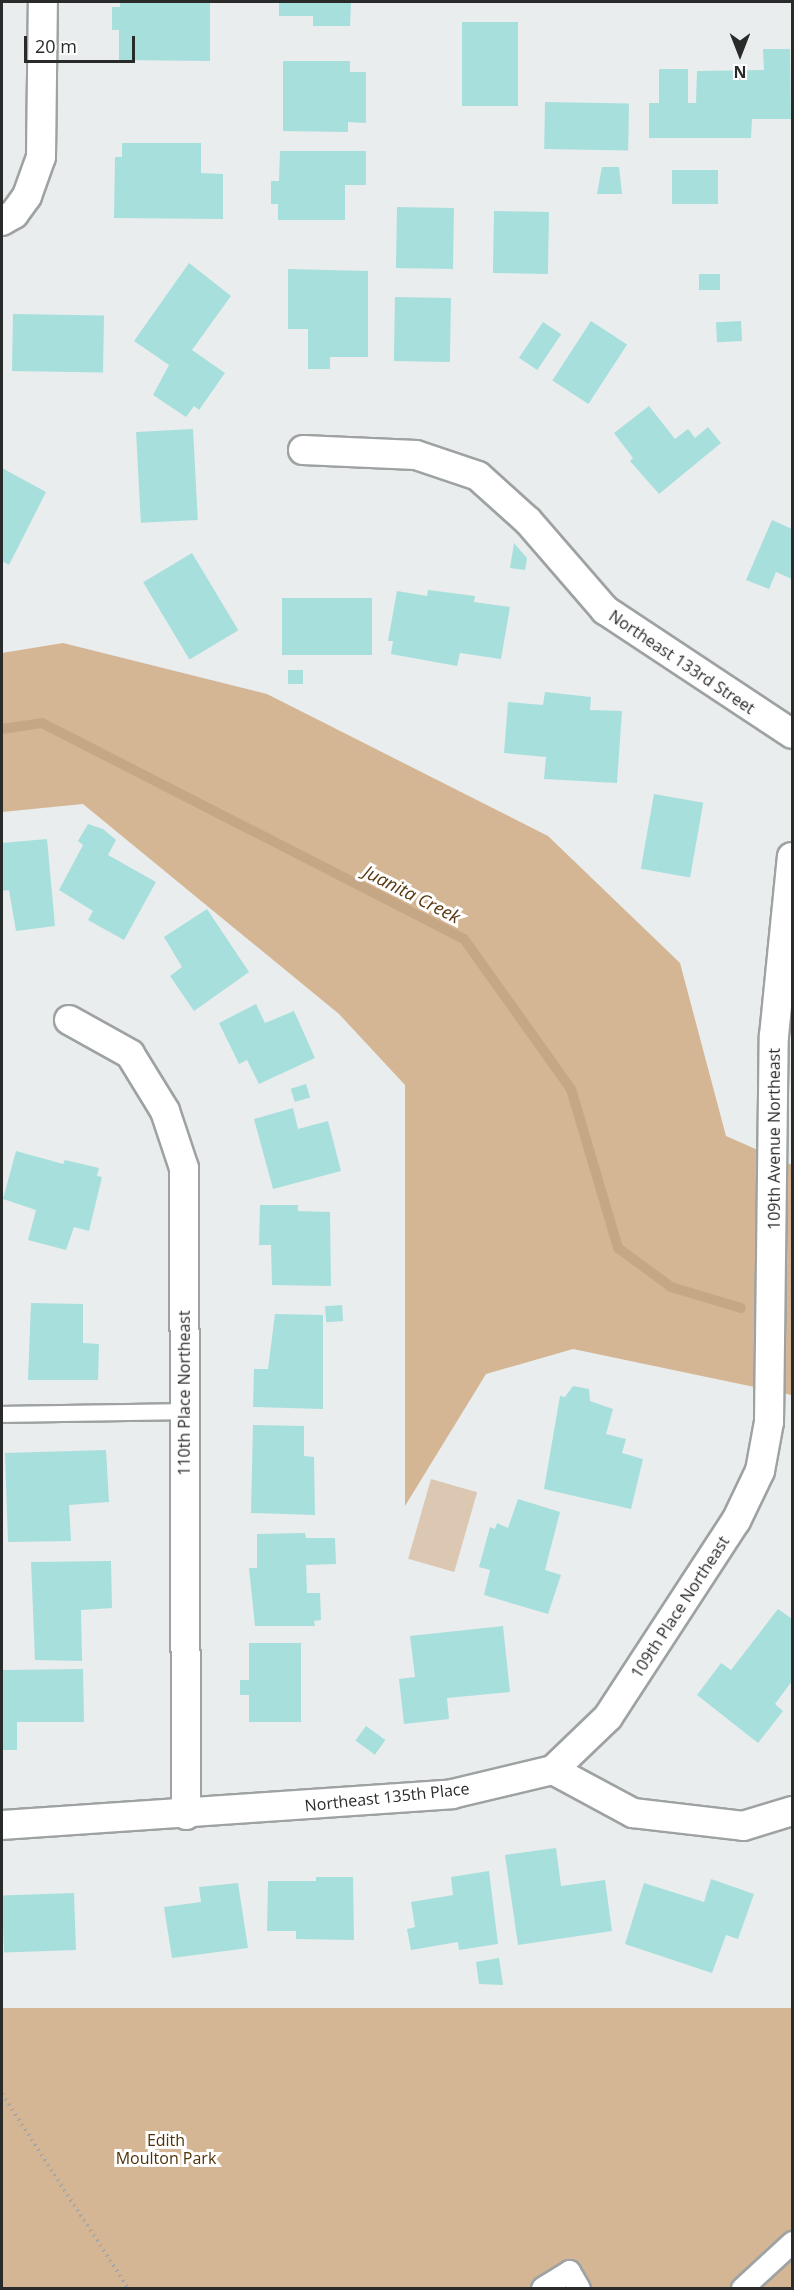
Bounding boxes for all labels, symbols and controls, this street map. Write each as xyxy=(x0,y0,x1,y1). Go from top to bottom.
scale bar xyxy=(27,24,138,62)
north arrow xyxy=(710,24,770,84)
text: 20 m xyxy=(35,34,77,58)
text: N xyxy=(734,61,747,83)
street label: Northeast 133rd Street xyxy=(605,606,759,718)
water label: Juanita Creek xyxy=(360,860,464,928)
street label: 109th Avenue Northeast xyxy=(764,1048,784,1230)
street label: 110th Place Northeast xyxy=(174,1310,194,1476)
street label: 109th Place Northeast xyxy=(627,1532,733,1682)
street label: Northeast 135th Place xyxy=(304,1779,470,1815)
park label: Edith Moulton Park xyxy=(116,2130,216,2168)

